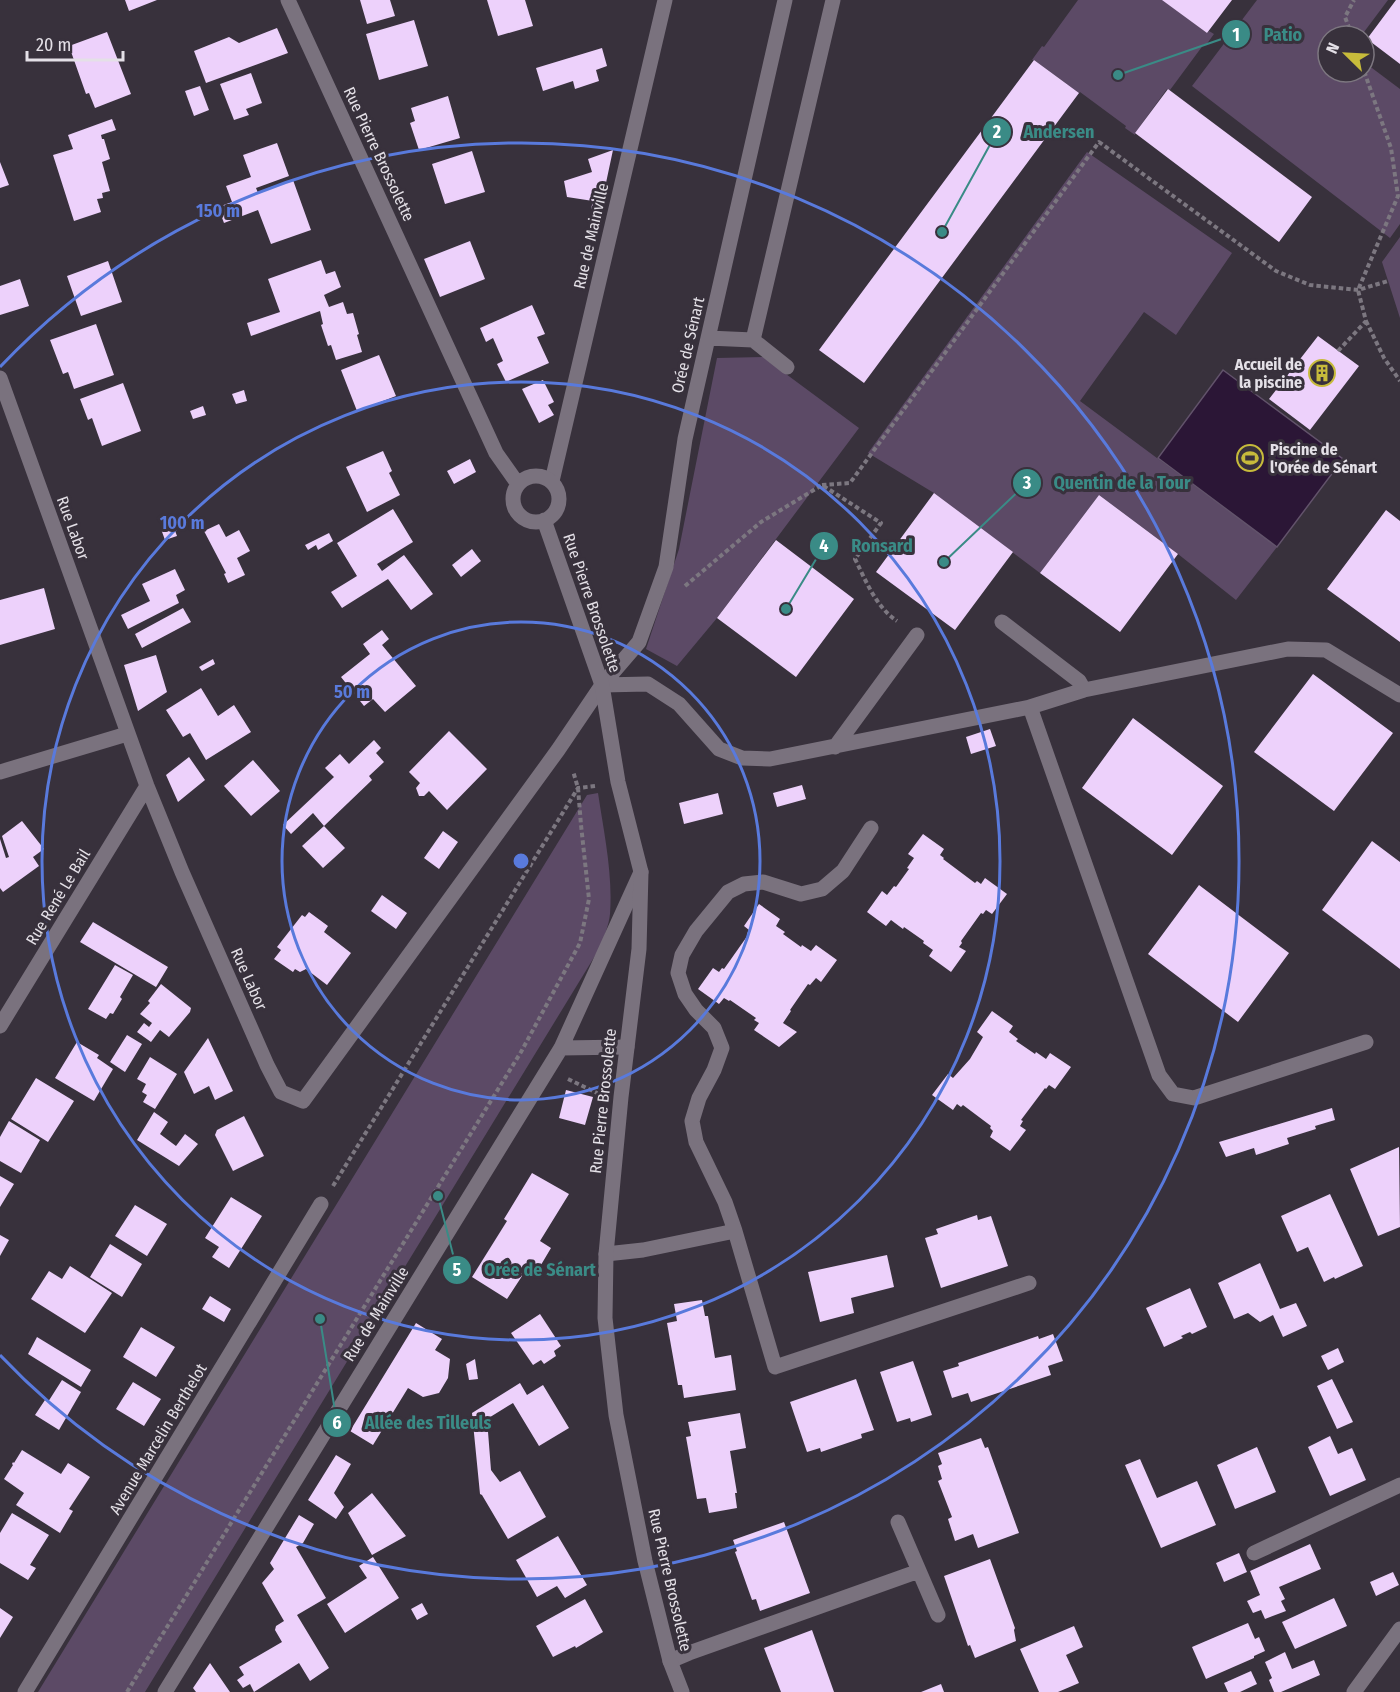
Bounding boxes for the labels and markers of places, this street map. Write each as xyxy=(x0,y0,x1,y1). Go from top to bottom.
callout: Patio xyxy=(1221,16,1314,52)
callout: Andersen xyxy=(982,114,1107,150)
place label: Accueil de la piscine xyxy=(1234,355,1302,392)
building icon: Accueil de la piscine xyxy=(1307,358,1337,388)
place label: Piscine de l'Orée de Sénart xyxy=(1270,440,1378,477)
sports icon: Piscine de l'Orée de Sénart xyxy=(1235,443,1265,473)
callout: Quentin de la Tour xyxy=(1012,465,1203,501)
callout: Ronsard xyxy=(809,528,925,564)
centre of rings xyxy=(511,851,531,871)
callout: Orée de Sénart xyxy=(442,1252,608,1288)
callout: Allée des Tilleuls xyxy=(322,1405,503,1441)

